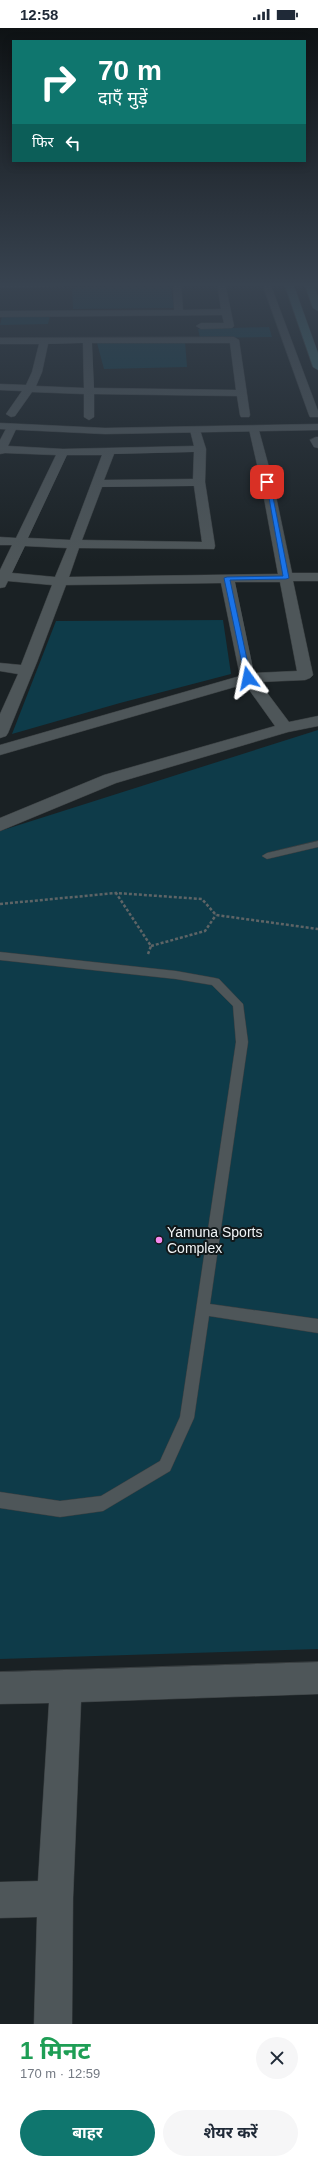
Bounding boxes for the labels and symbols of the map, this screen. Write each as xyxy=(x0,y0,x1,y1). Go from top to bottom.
pin xyxy=(250,465,284,499)
position arrow xyxy=(227,657,269,699)
place label: Yamuna Sports Complex xyxy=(167,1224,262,1256)
marker: Yamuna Sports Complex xyxy=(154,1235,164,1245)

